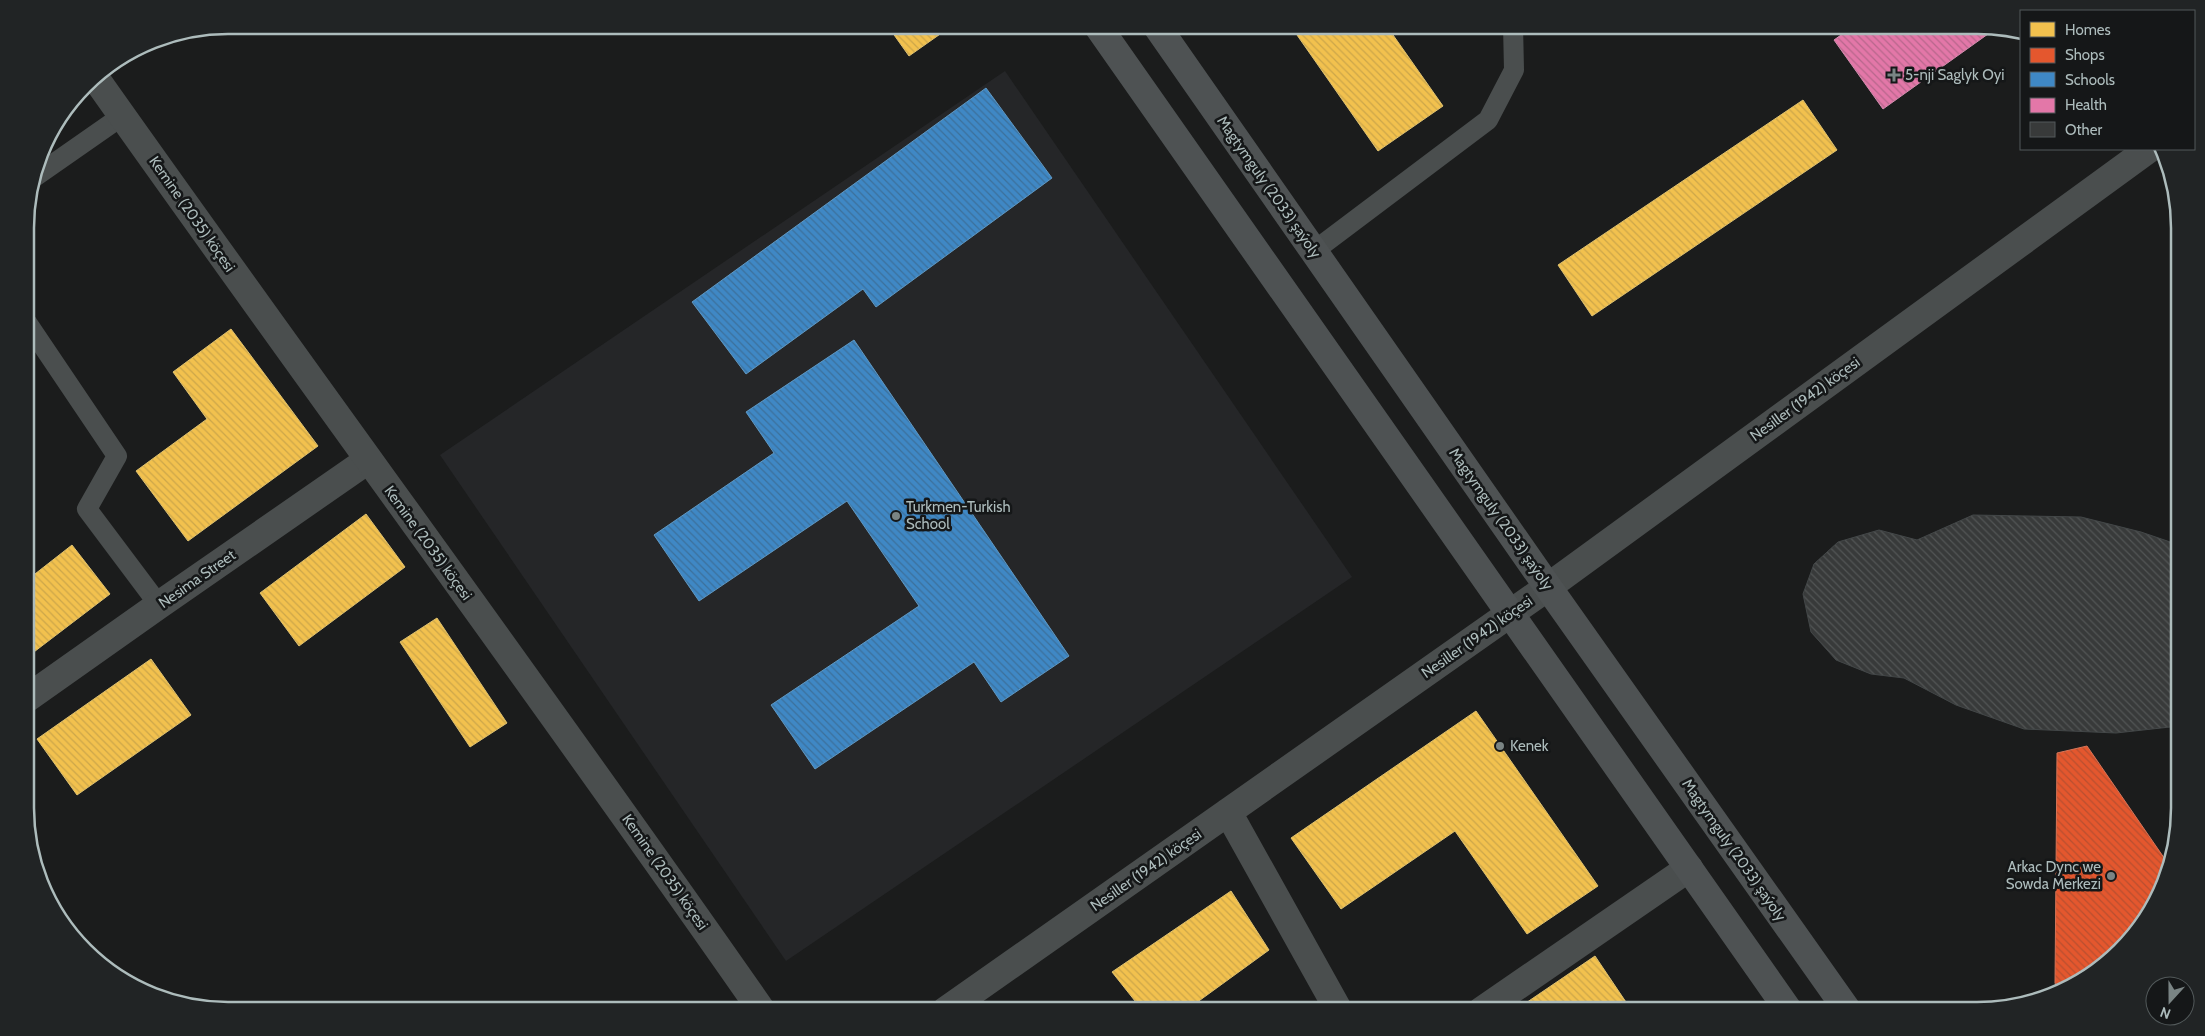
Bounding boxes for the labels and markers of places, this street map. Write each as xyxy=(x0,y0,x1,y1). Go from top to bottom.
place label: 5-nji Saglyk Oyi xyxy=(1905,66,2004,84)
marker: 5-nji Saglyk Oyi xyxy=(1887,68,1901,82)
place label: Turkmen-Turkish School xyxy=(906,498,1011,533)
marker: Turkmen-Turkish School xyxy=(890,510,902,522)
place label: Kenek xyxy=(1510,737,1549,755)
marker: Kenek xyxy=(1494,740,1506,752)
place label: Arkac Dync we Sowda Merkezi xyxy=(2006,858,2101,893)
marker: Arkac Dync we Sowda Merkezi xyxy=(2105,870,2117,882)

